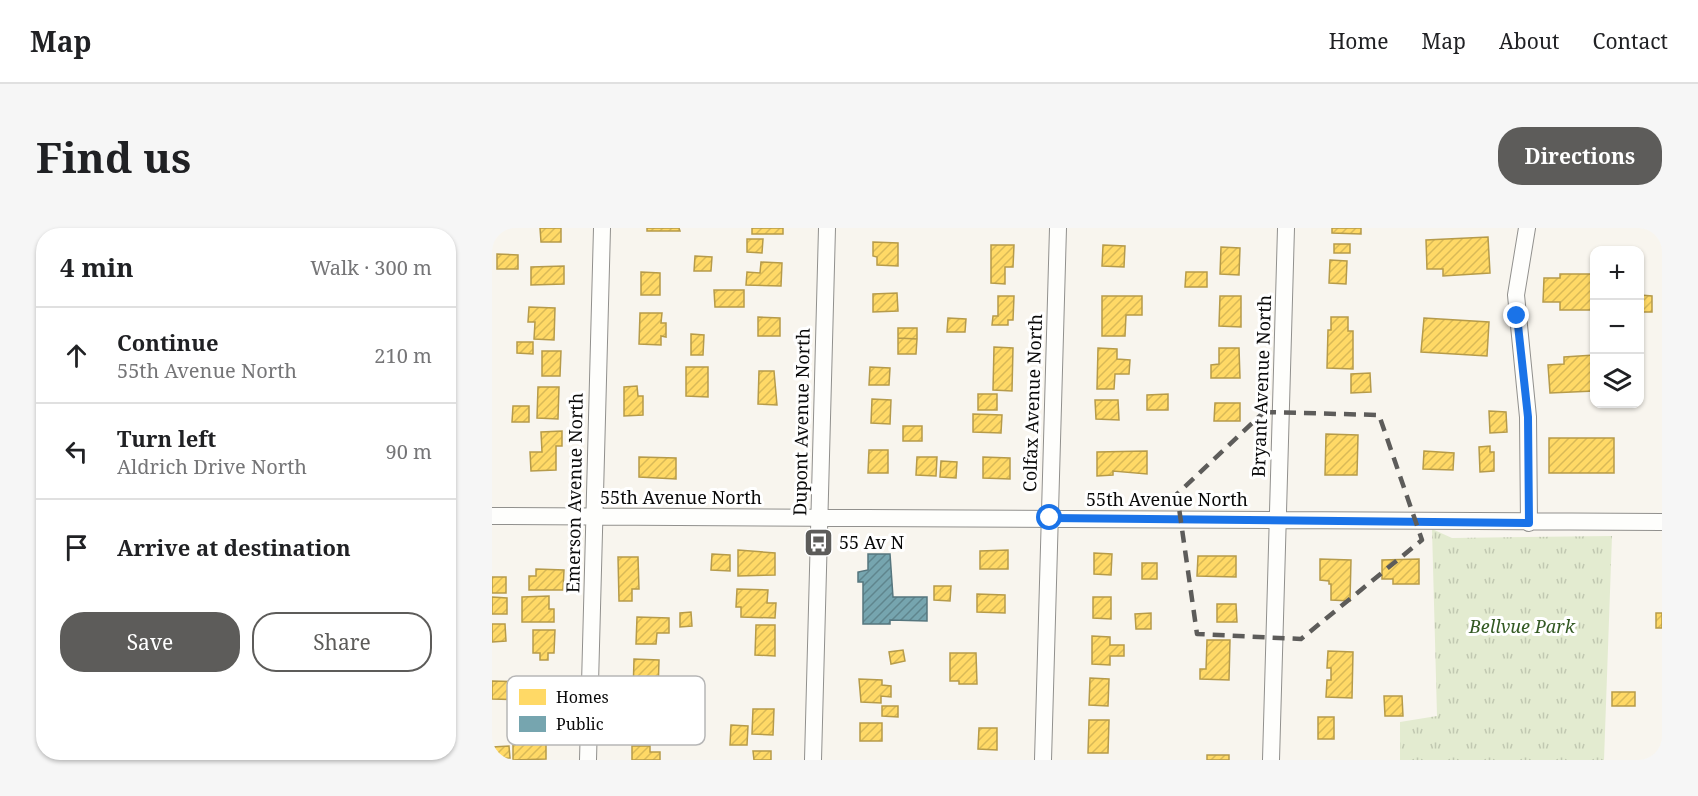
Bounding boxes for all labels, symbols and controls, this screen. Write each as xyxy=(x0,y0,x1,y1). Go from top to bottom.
text: Map xyxy=(30,22,92,60)
text: Home xyxy=(1329,27,1389,55)
text: Map xyxy=(1422,27,1466,55)
text: About xyxy=(1499,27,1560,55)
text: Contact xyxy=(1593,27,1668,55)
button: Directions xyxy=(1498,127,1662,185)
text: Find us xyxy=(36,128,191,185)
map controls xyxy=(1590,246,1644,408)
button: + xyxy=(1590,246,1644,300)
text: 4 min xyxy=(60,249,134,285)
text: Walk · 300 m xyxy=(310,254,432,281)
street label: Bryant Avenue North xyxy=(1246,294,1276,478)
button: − xyxy=(1590,300,1644,354)
route end xyxy=(1503,302,1529,328)
street label: Colfax Avenue North xyxy=(1017,313,1047,492)
text: Continue xyxy=(117,327,219,357)
street label: Dupont Avenue North xyxy=(787,328,815,516)
icon: ahead xyxy=(60,339,93,372)
text: 210 m xyxy=(374,342,432,369)
button: layers xyxy=(1590,354,1644,408)
text: 55th Avenue North xyxy=(117,357,297,384)
street label: Emerson Avenue North xyxy=(560,393,588,593)
text: Turn left xyxy=(117,423,216,453)
icon: left xyxy=(60,435,93,468)
text: 90 m xyxy=(386,438,432,465)
text: Aldrich Drive North xyxy=(117,453,307,480)
street label: 55th Avenue North xyxy=(600,485,762,509)
street label: 55th Avenue North xyxy=(1086,487,1248,511)
route start xyxy=(1036,504,1062,530)
bus stop icon: 55 Av N xyxy=(802,527,834,559)
place label: 55 Av N xyxy=(839,530,905,554)
icon: arrive xyxy=(60,531,93,564)
text: Arrive at destination xyxy=(117,532,351,562)
button: Save xyxy=(60,612,240,672)
button: Share xyxy=(252,612,432,672)
park label: Bellvue Park xyxy=(1468,614,1576,638)
legend xyxy=(507,676,705,745)
text: Homes xyxy=(556,686,609,708)
text: Public xyxy=(556,713,604,735)

